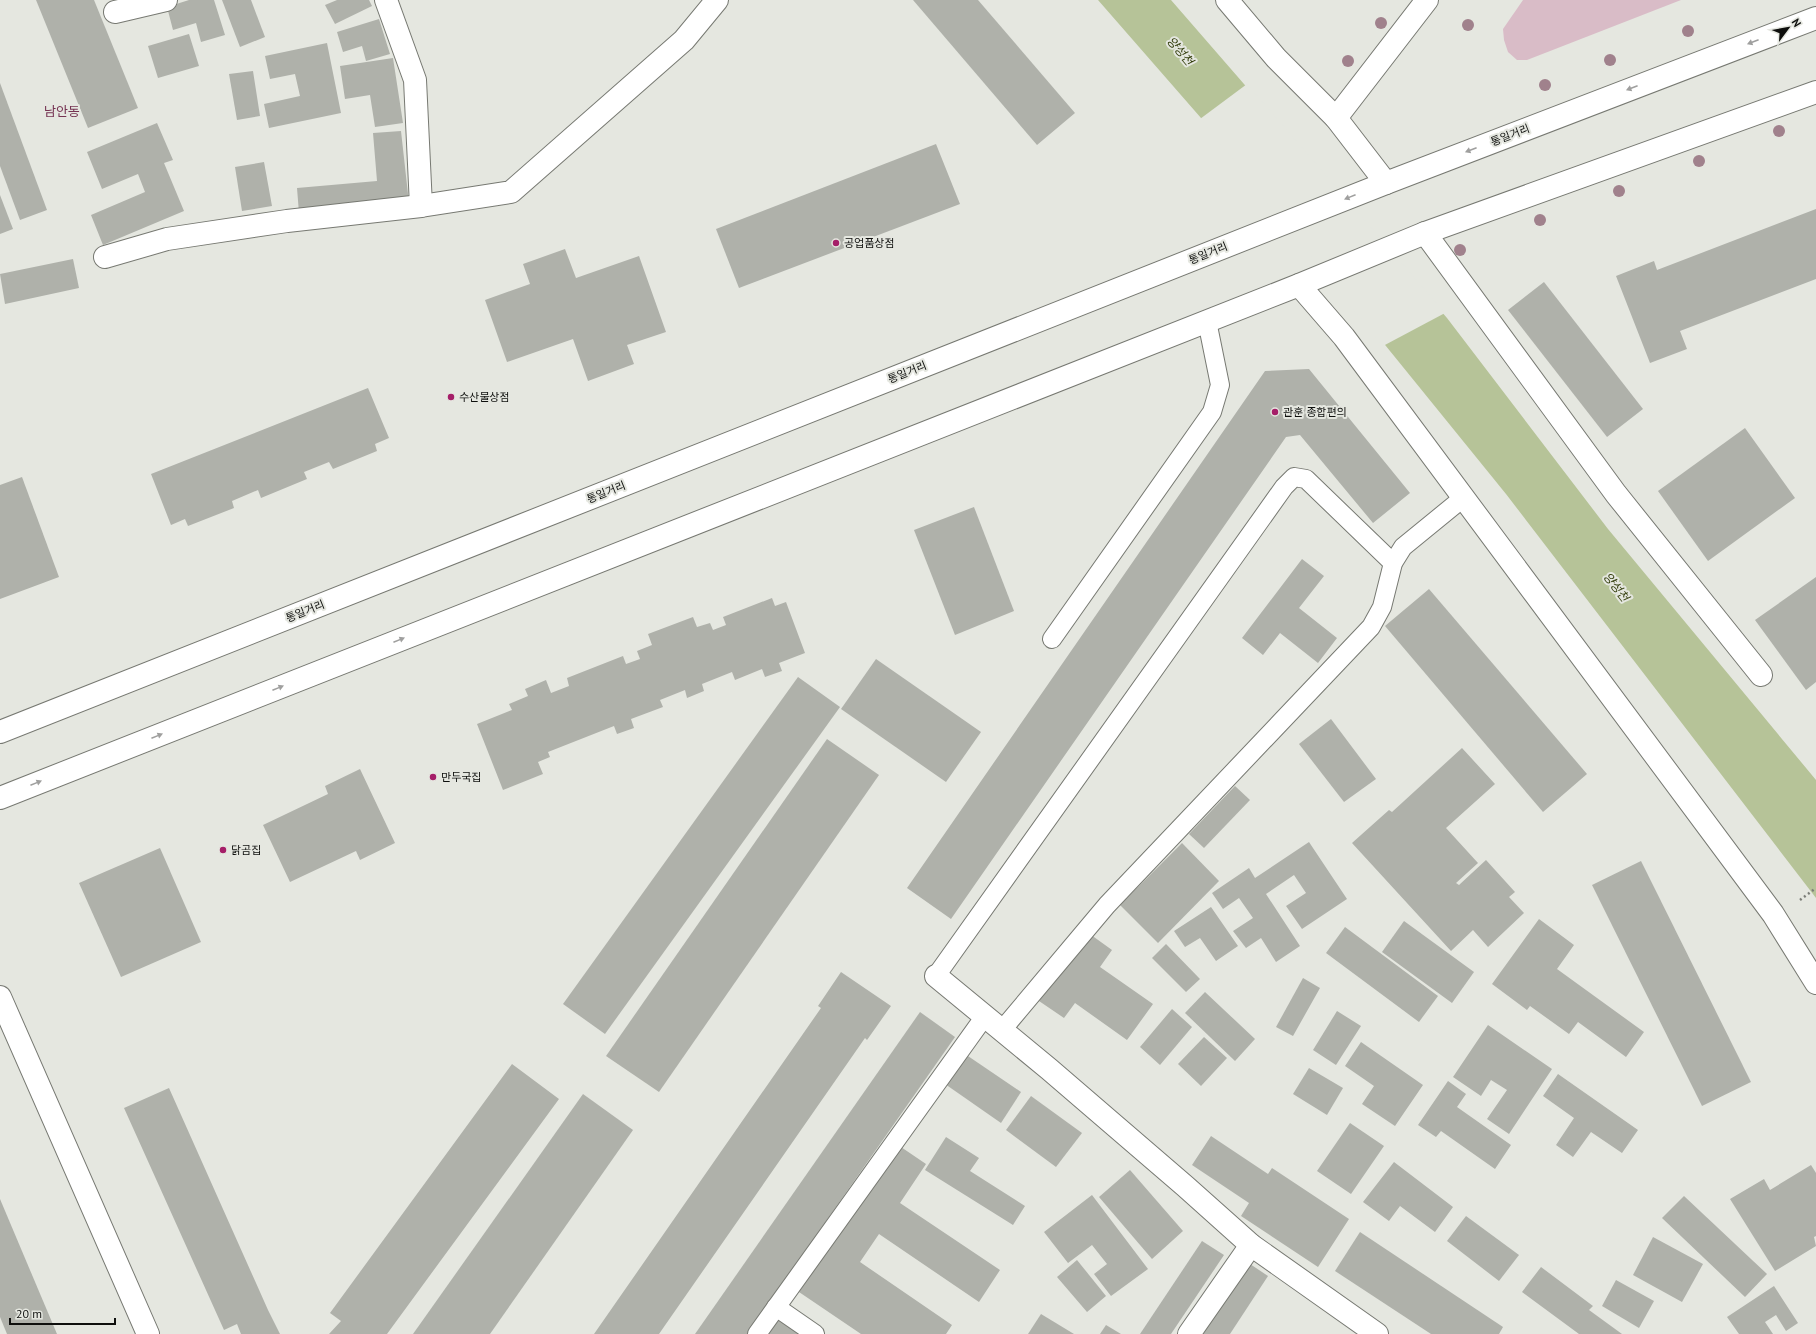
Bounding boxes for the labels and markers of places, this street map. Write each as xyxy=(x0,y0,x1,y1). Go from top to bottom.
place label: 공업품상점 xyxy=(844,236,895,250)
marker: 공업품상점 xyxy=(831,238,841,248)
place label: 수산물상점 xyxy=(459,390,510,404)
marker: 수산물상점 xyxy=(446,392,456,402)
place label: 관훈 종합편의 xyxy=(1283,405,1347,419)
marker: 관훈 종합편의 xyxy=(1270,407,1280,417)
place label: 만두국집 xyxy=(441,770,481,784)
marker: 만두국집 xyxy=(428,772,438,782)
place label: 닭곰집 xyxy=(231,843,261,857)
marker: 닭곰집 xyxy=(218,845,228,855)

